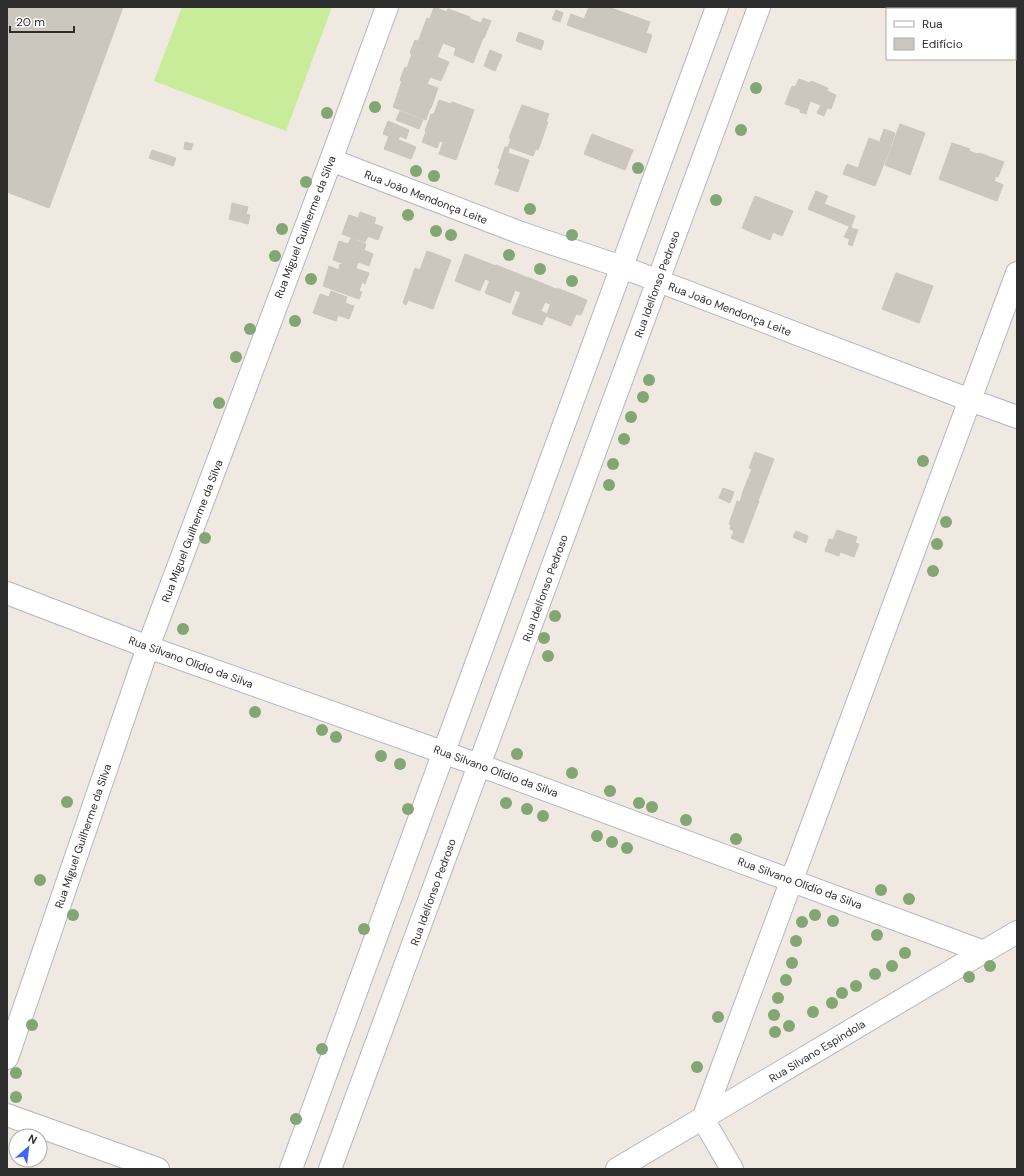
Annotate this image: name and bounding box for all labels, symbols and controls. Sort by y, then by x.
scale bar [10,8,74,34]
legend [886,8,1016,60]
text: 20 m [16,14,45,30]
text: Rua [922,16,943,32]
text: Edifício [922,36,963,52]
street label: Rua Miguel Guilherme da Silva [271,154,339,300]
street label: Rua João Mendonça Leite [362,167,490,227]
street label: Rua Idelfonso Pedroso [631,229,683,339]
street label: Rua João Mendonça Leite [666,279,794,339]
street label: Rua Miguel Guilherme da Silva [158,458,226,604]
street label: Rua Idelfonso Pedroso [519,533,571,643]
street label: Rua Silvano Olídio da Silva [127,633,255,691]
street label: Rua Silvano Olídio da Silva [432,742,560,800]
street label: Rua Miguel Guilherme da Silva [52,762,114,910]
street label: Rua Idelfonso Pedroso [407,837,459,947]
street label: Rua Silvano Olídio da Silva [736,854,864,912]
street label: Rua Silvano Espindola [766,1017,868,1085]
north arrow [8,1128,48,1168]
text: N [26,1131,40,1147]

